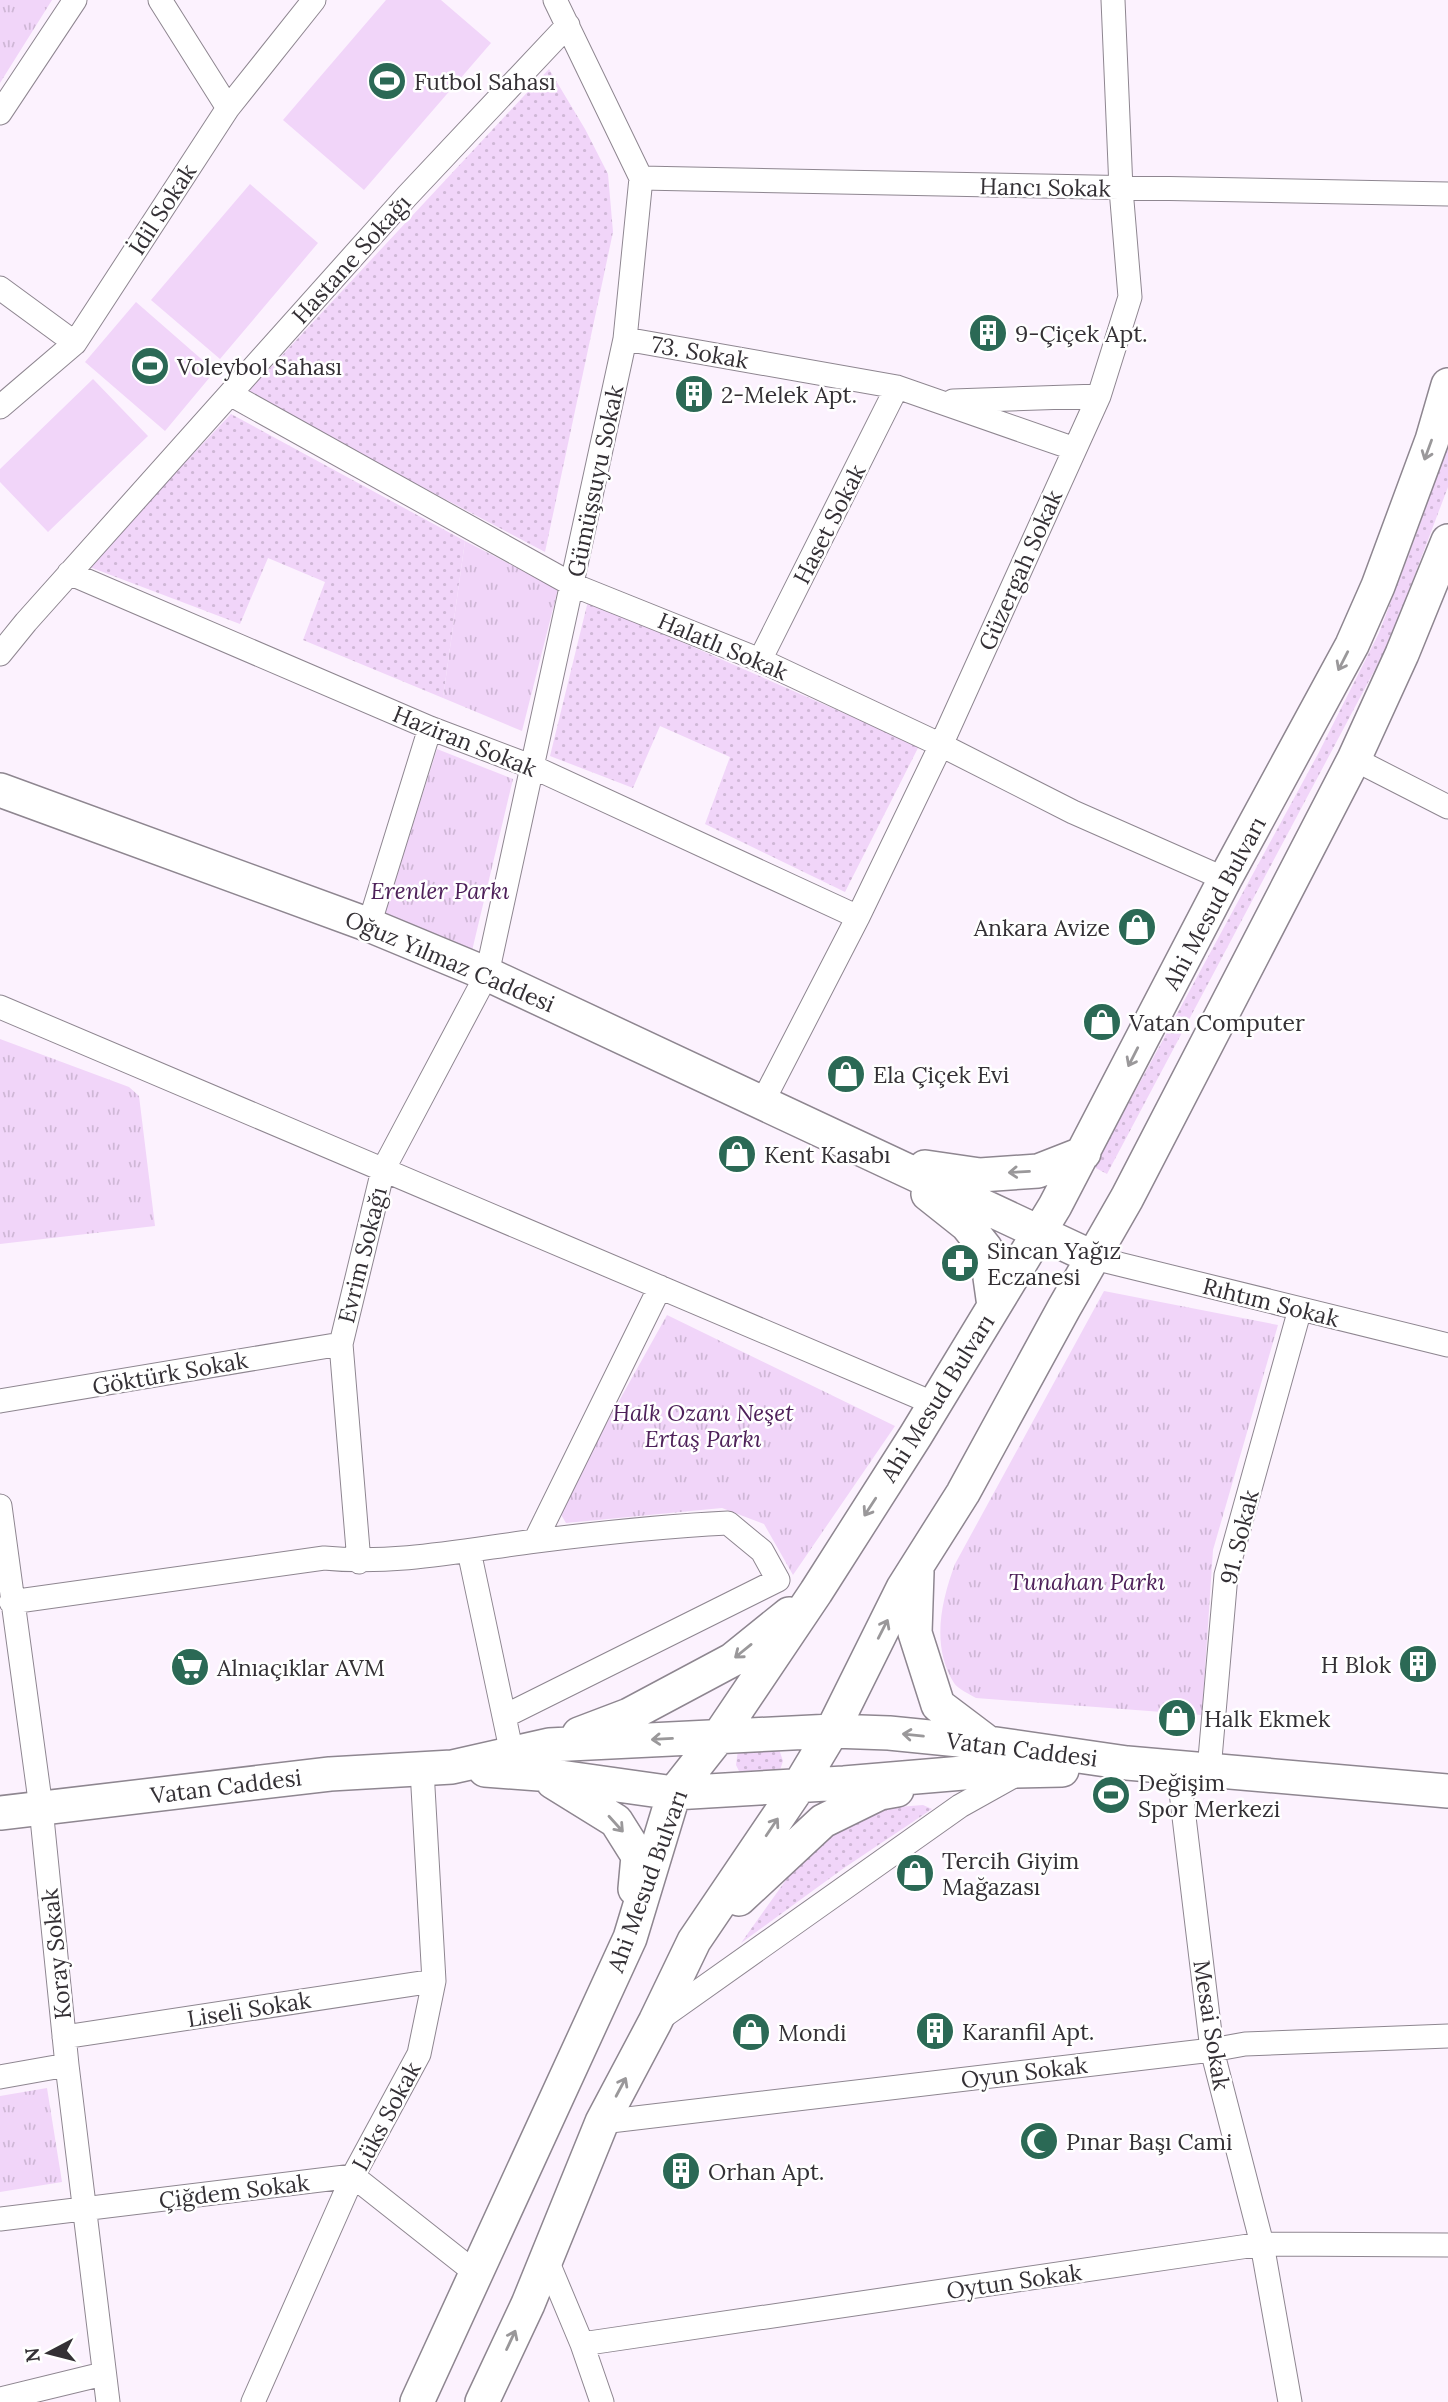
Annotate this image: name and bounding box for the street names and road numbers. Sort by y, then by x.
street label: İdil Sokak [122,157,203,260]
street label: Hancı Sokak [979,171,1112,203]
street label: Hastane Sokağı [285,188,417,330]
street label: 73. Sokak [649,329,752,375]
street label: Gümüşsuyu Sokak [561,382,630,580]
street label: Haset Sokak [786,459,872,589]
street label: Güzergah Sokak [972,485,1069,655]
street label: Halatlı Sokak [654,606,793,687]
street label: Haziran Sokak [389,699,542,783]
street label: Ahi Mesud Bulvarı [1156,811,1272,995]
street label: Oğuz Yılmaz Caddesi [341,904,559,1018]
street label: Evrim Sokağı [331,1184,393,1326]
street label: Rıhtım Sokak [1200,1271,1343,1333]
street label: Ahi Mesud Bulvarı [873,1309,1000,1488]
street label: Göktürk Sokak [90,1345,251,1401]
street label: 91. Sokak [1213,1486,1265,1587]
street label: Vatan Caddesi [944,1725,1099,1773]
street label: Vatan Caddesi [148,1762,303,1810]
street label: Ahi Mesud Bulvarı [600,1786,693,1977]
street label: Koray Sokak [35,1886,77,2021]
street label: Mesai Sokak [1187,1958,1237,2093]
street label: Liseli Sokak [185,1985,313,2033]
street label: Oyun Sokak [959,2050,1090,2094]
street label: Lüks Sokak [345,2056,427,2175]
street label: Çiğdem Sokak [157,2167,311,2215]
street label: Oytun Sokak [945,2257,1084,2305]

